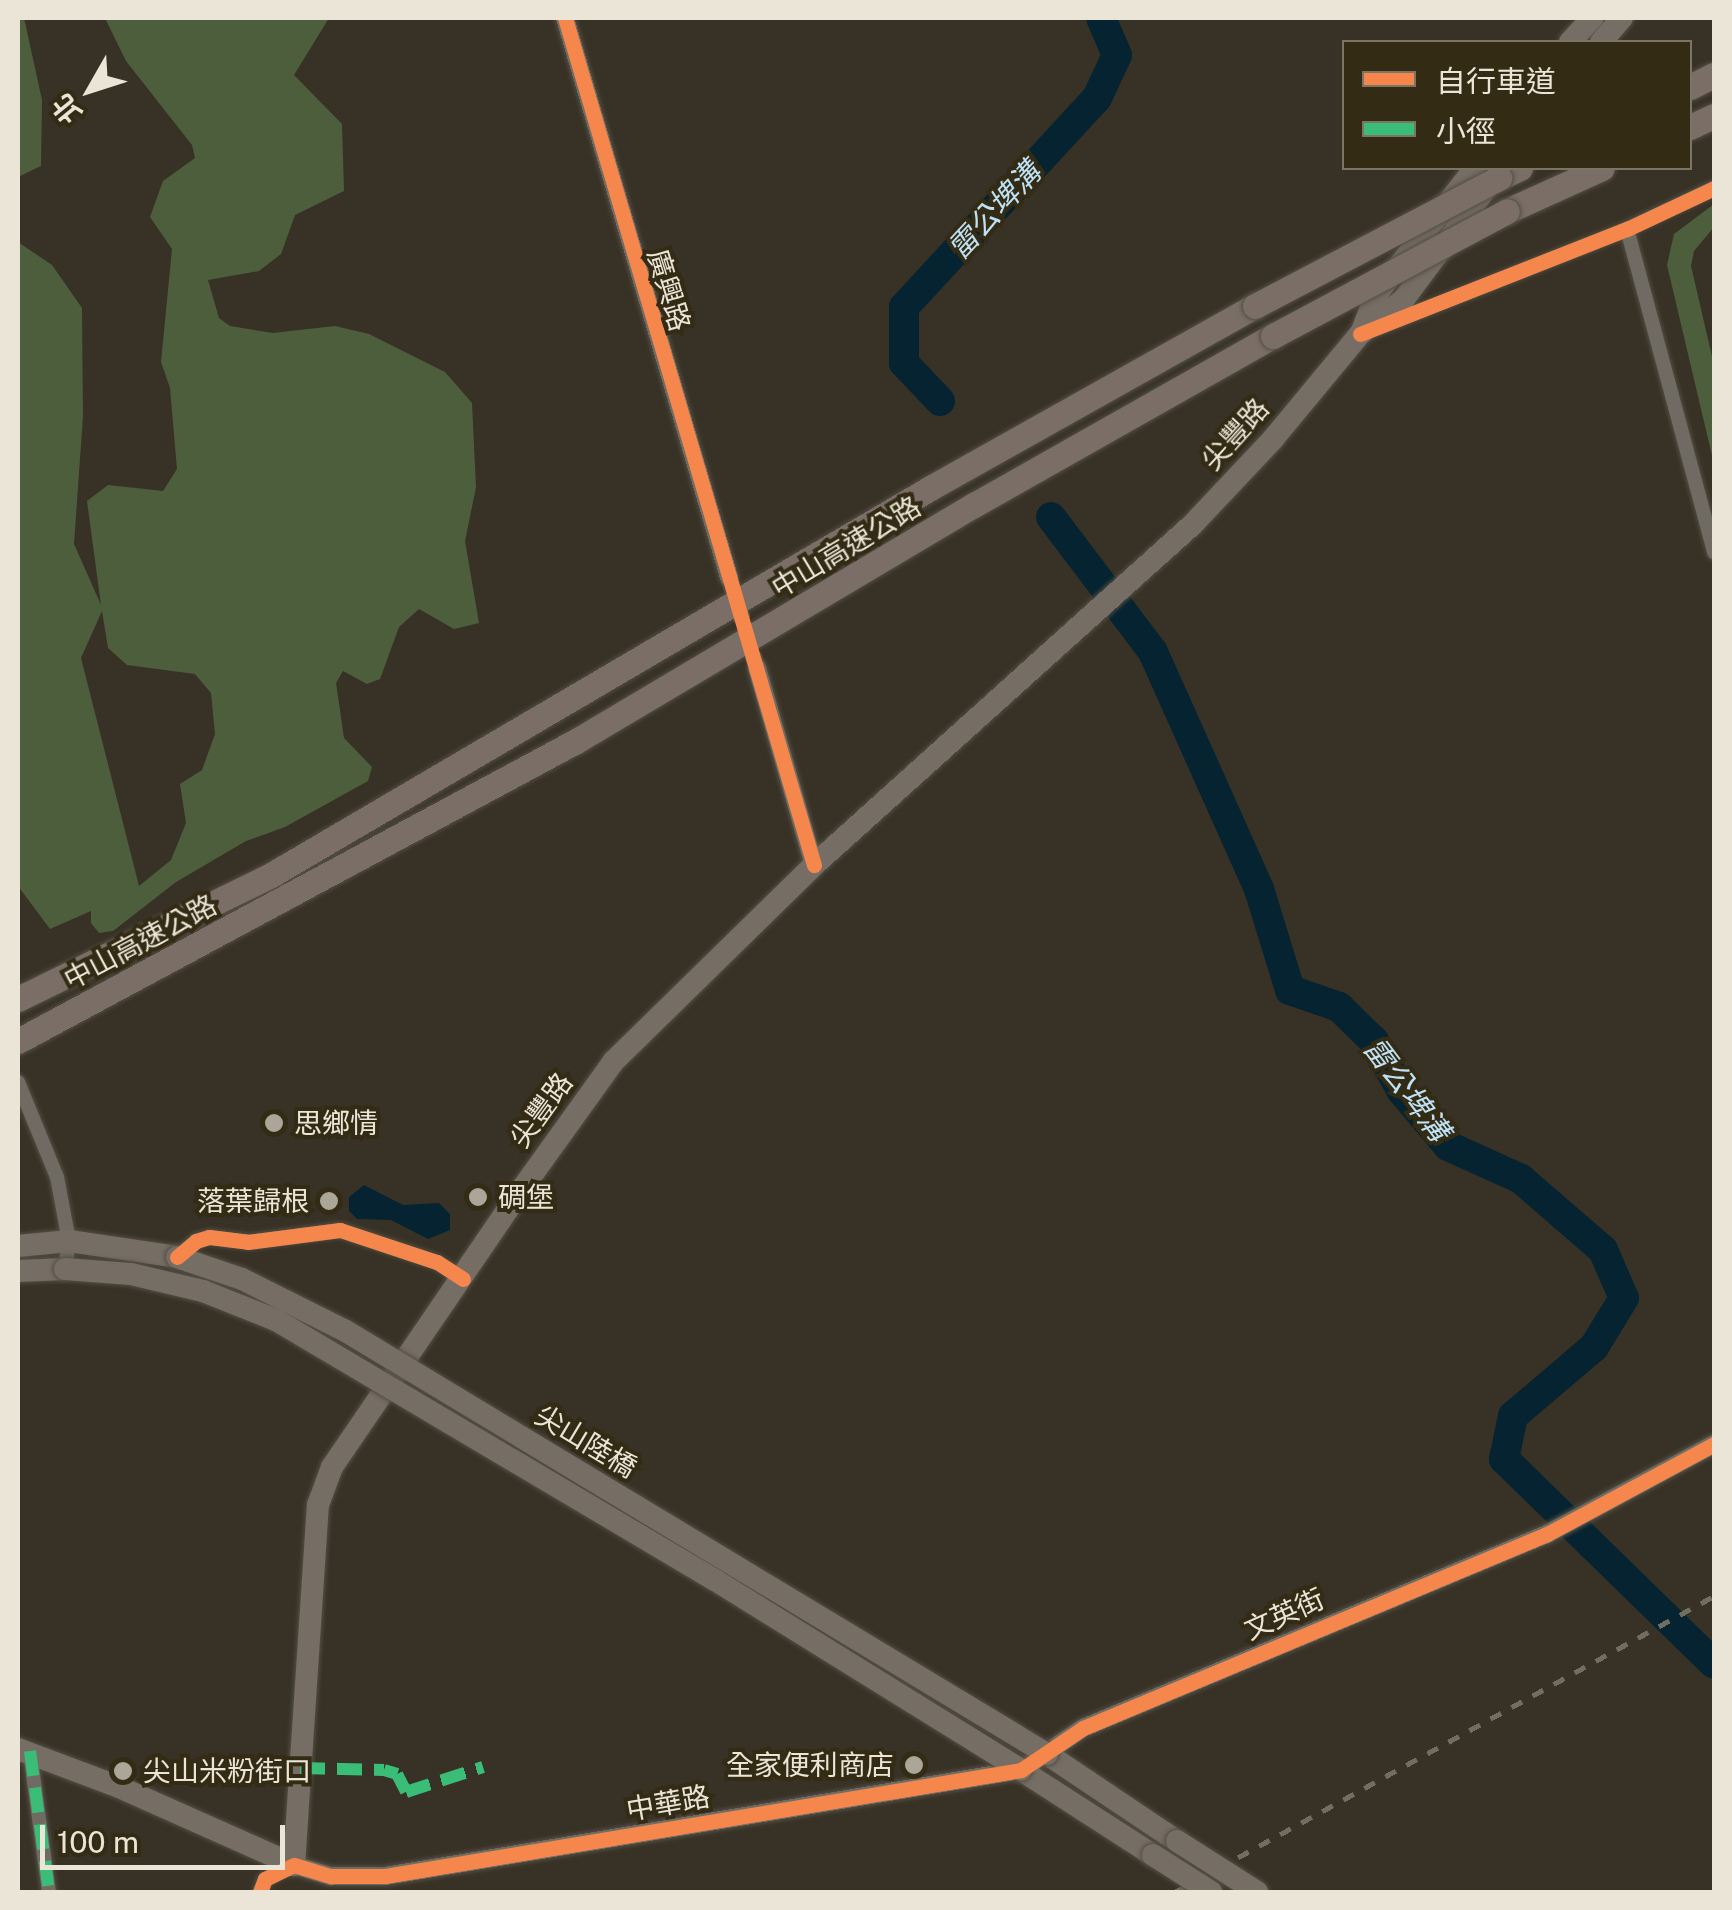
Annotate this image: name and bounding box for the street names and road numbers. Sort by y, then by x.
street label: 廣興路 [641,245,697,335]
street label: 尖豐路 [1194,392,1276,476]
street label: 中山高速公路 [765,489,927,605]
street label: 中山高速公路 [58,888,222,996]
street label: 尖豐路 [503,1066,579,1154]
street label: 尖山陸橋 [529,1398,643,1484]
street label: 文英街 [1239,1582,1329,1646]
street label: 中華路 [624,1779,712,1827]

